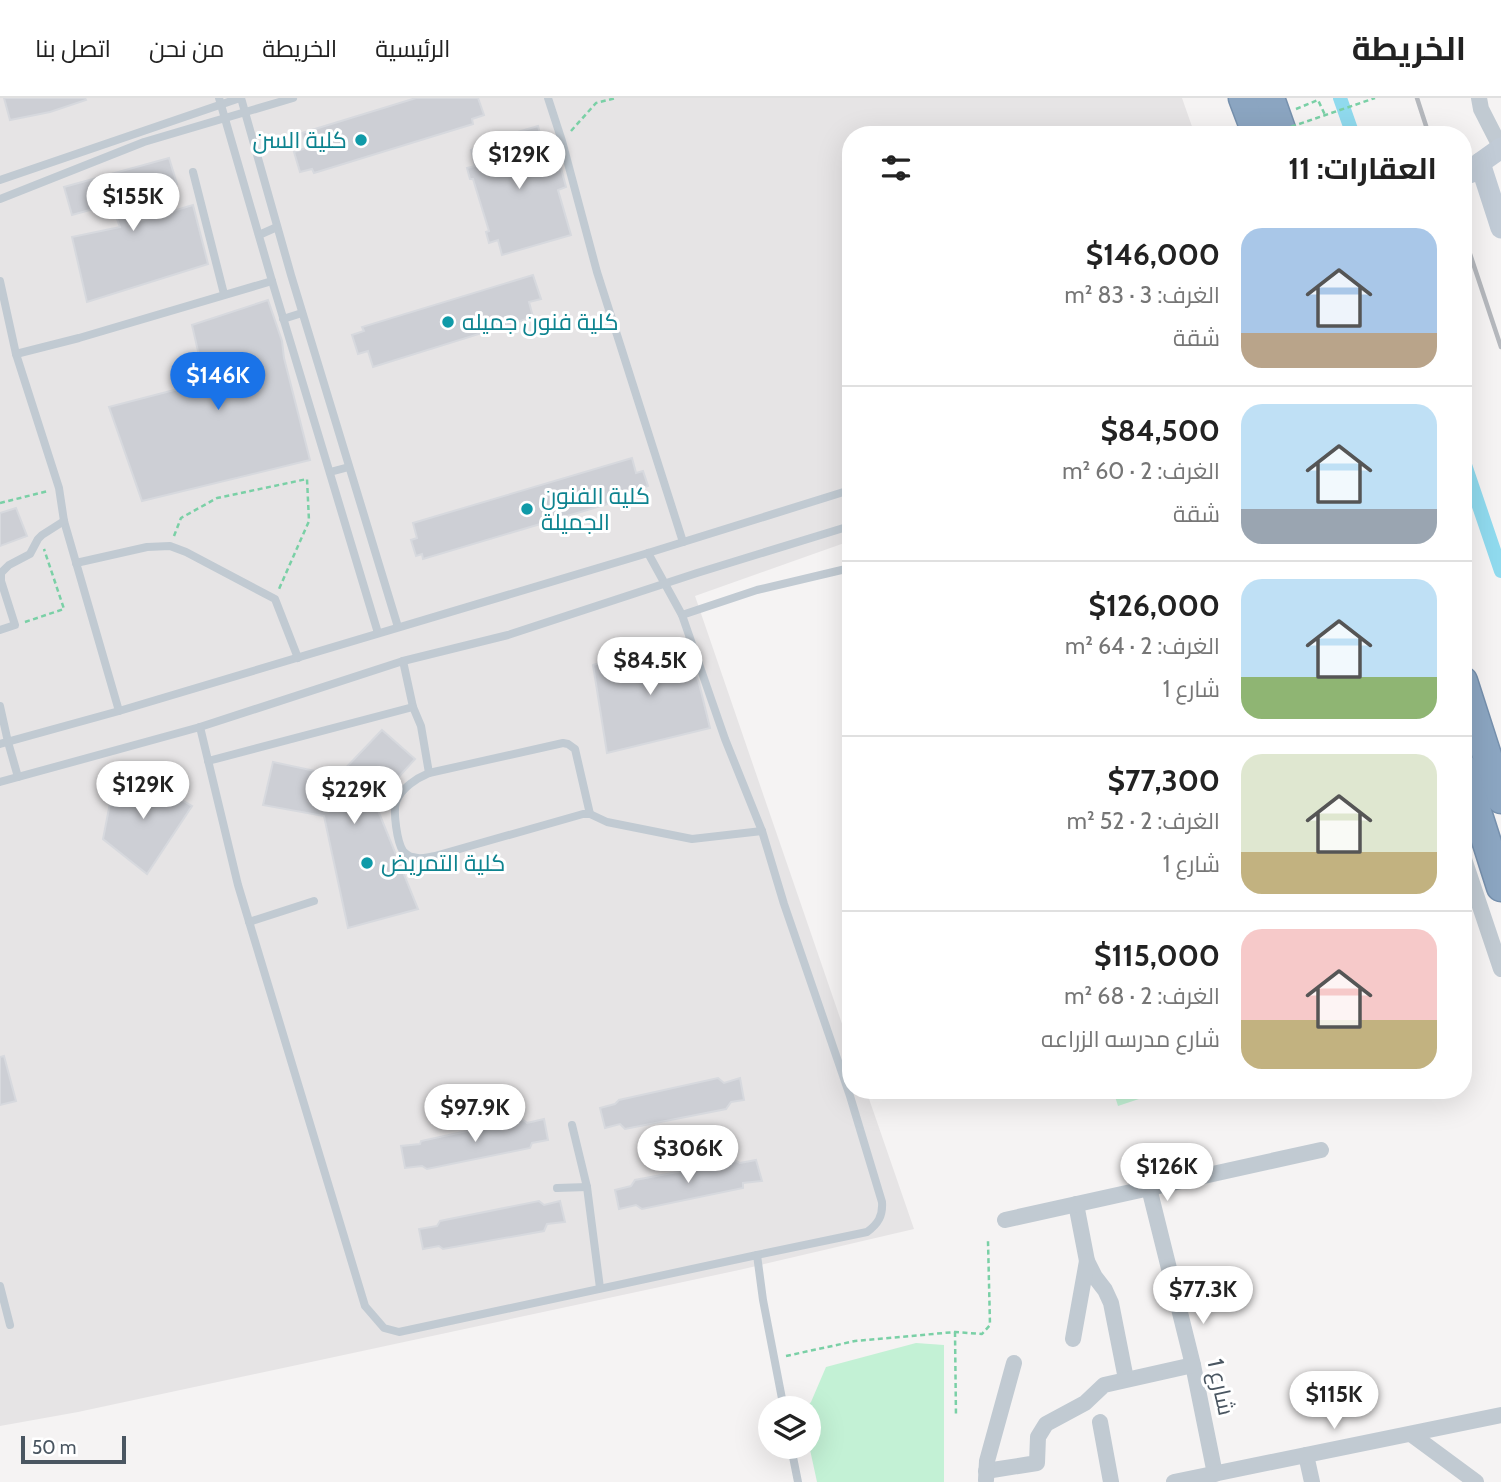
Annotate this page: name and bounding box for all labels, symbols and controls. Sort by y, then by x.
text: الخريطة [1352,28,1466,68]
text: اتصل بنا [35,34,111,63]
text: من نحن [149,34,224,63]
text: الخريطة [262,34,337,63]
text: الرئيسية [375,34,451,63]
place label: كلية السن [252,126,347,154]
marker: كلية السن [353,132,369,148]
pin: $129K [470,132,568,191]
text: $129K [488,140,550,168]
icon: filters [877,149,915,187]
text: العقارات: 11 [1288,150,1437,187]
pin: $155K [84,174,182,233]
text: $155K [103,182,163,210]
text: $146,000 [1086,236,1220,273]
icon: home [1297,256,1381,340]
text: الغرف: 3 · 83 m² [1065,281,1220,309]
place label: كلية فنون جميله [462,308,619,336]
marker: كلية فنون جميله [440,314,456,330]
text: شقة [1173,324,1220,352]
pin: $146K [169,352,267,412]
text: $146K [186,361,250,389]
text: $84,500 [1100,412,1220,449]
icon: home [1297,432,1381,516]
text: الغرف: 2 · 60 m² [1062,457,1220,485]
place label: كلية الفنون الجميلة [541,482,650,536]
text: شقة [1173,500,1220,528]
marker: كلية الفنون الجميلة [519,501,535,517]
text: $126,000 [1089,587,1220,624]
icon: home [1297,607,1381,691]
text: الغرف: 2 · 64 m² [1065,632,1220,660]
pin: $84.5K [593,638,707,697]
text: $84.5K [613,646,687,674]
text: شارع 1 [1163,675,1220,703]
pin: $129K [94,762,192,821]
text: $77,300 [1108,762,1220,799]
pin: $229K [305,766,403,826]
text: $129K [112,770,174,798]
text: $229K [321,775,387,803]
icon: home [1297,782,1381,866]
text: الغرف: 2 · 52 m² [1067,807,1220,835]
place label: كلية التمريض [381,849,506,877]
text: شارع 1 [1163,850,1220,878]
marker: كلية التمريض [359,855,375,871]
text: $115,000 [1094,937,1220,974]
icon: home [1297,957,1381,1041]
text: الغرف: 2 · 68 m² [1064,982,1220,1010]
text: شارع مدرسه الزراعه [1041,1025,1220,1053]
pin: $97.9K [418,1084,532,1144]
text: $97.9K [440,1093,510,1121]
pin: $306K [639,1126,737,1185]
text: $306K [653,1134,723,1162]
pin: $126K [1118,1144,1216,1203]
text: $126K [1136,1152,1198,1180]
pin: $77.3K [1146,1266,1260,1326]
text: $77.3K [1169,1275,1237,1303]
street label: شارع 1 [1199,1356,1241,1418]
pin: $115K [1285,1372,1383,1431]
text: $115K [1305,1380,1363,1408]
map controls [758,1396,821,1459]
button: layers [758,1396,821,1459]
scale bar [21,1433,126,1465]
text: 50 m [32,1436,76,1459]

